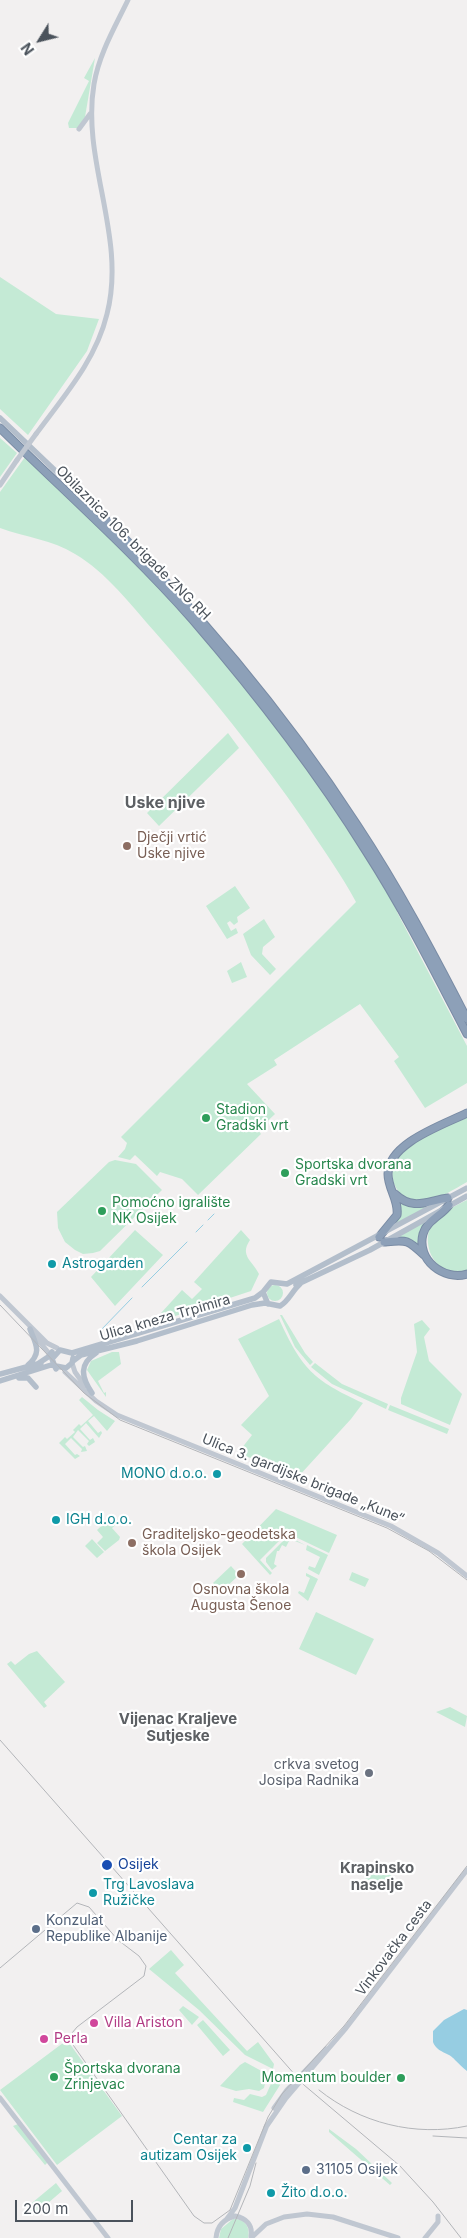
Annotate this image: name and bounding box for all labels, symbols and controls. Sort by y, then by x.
north arrow [15,15,65,65]
text: N [17,40,37,58]
street label: Obilaznica 106. brigade ZNG RH [52,462,214,624]
district label: Uske njive [125,793,205,813]
place label: Dječji vrtić Uske njive [137,830,207,862]
marker: Dječji vrtić Uske njive [121,840,133,852]
place label: Stadion Gradski vrt [216,1102,288,1134]
marker: Stadion Gradski vrt [200,1112,212,1124]
place label: Sportska dvorana Gradski vrt [295,1157,412,1190]
marker: Sportska dvorana Gradski vrt [279,1167,291,1179]
place label: Pomoćno igralište NK Osijek [112,1195,230,1228]
marker: Pomoćno igralište NK Osijek [96,1205,108,1217]
place label: Astrogarden [62,1256,144,1272]
marker: Astrogarden [46,1258,58,1270]
street label: Ulica kneza Trpimira [98,1291,232,1345]
street label: Ulica 3. gardijske brigade „Kune“ [199,1431,407,1527]
place label: MONO d.o.o. [121,1466,207,1482]
marker: MONO d.o.o. [211,1468,223,1480]
place label: IGH d.o.o. [66,1512,132,1528]
marker: IGH d.o.o. [50,1514,62,1526]
place label: Graditeljsko-geodetska škola Osijek [142,1527,296,1560]
marker: Graditeljsko-geodetska škola Osijek [126,1537,138,1549]
marker: Osnovna škola Augusta Šenoe [235,1568,247,1580]
place label: Osnovna škola Augusta Šenoe [191,1582,291,1614]
district label: Vijenac Kraljeve Sutjeske [119,1710,237,1745]
place label: crkva svetog Josipa Radnika [259,1757,359,1790]
marker: crkva svetog Josipa Radnika [363,1767,375,1779]
place label: Osijek [118,1857,159,1873]
marker: Osijek [100,1858,114,1872]
district label: Krapinsko naselje [340,1859,414,1894]
place label: Trg Lavoslava Ružičke [103,1877,194,1910]
marker: Trg Lavoslava Ružičke [87,1887,99,1899]
street label: Vinkovačka cesta [352,1897,436,1999]
place label: Konzulat Republike Albanije [46,1913,167,1945]
marker: Konzulat Republike Albanije [30,1923,42,1935]
place label: Villa Ariston [104,2015,183,2031]
marker: Villa Ariston [88,2017,100,2029]
place label: Perla [54,2031,88,2047]
marker: Perla [38,2033,50,2045]
place label: Športska dvorana Zrinjevac [64,2061,181,2094]
place label: Momentum boulder [262,2070,391,2086]
marker: Športska dvorana Zrinjevac [48,2071,60,2083]
marker: Momentum boulder [395,2072,407,2084]
place label: Centar za autizam Osijek [140,2132,237,2164]
marker: Centar za autizam Osijek [241,2142,253,2154]
place label: 31105 Osijek [316,2162,398,2178]
marker: 31105 Osijek [300,2164,312,2176]
place label: Žito d.o.o. [281,2185,347,2201]
marker: Žito d.o.o. [265,2187,277,2199]
scale bar [18,2190,135,2222]
text: 200 m [23,2199,68,2218]

